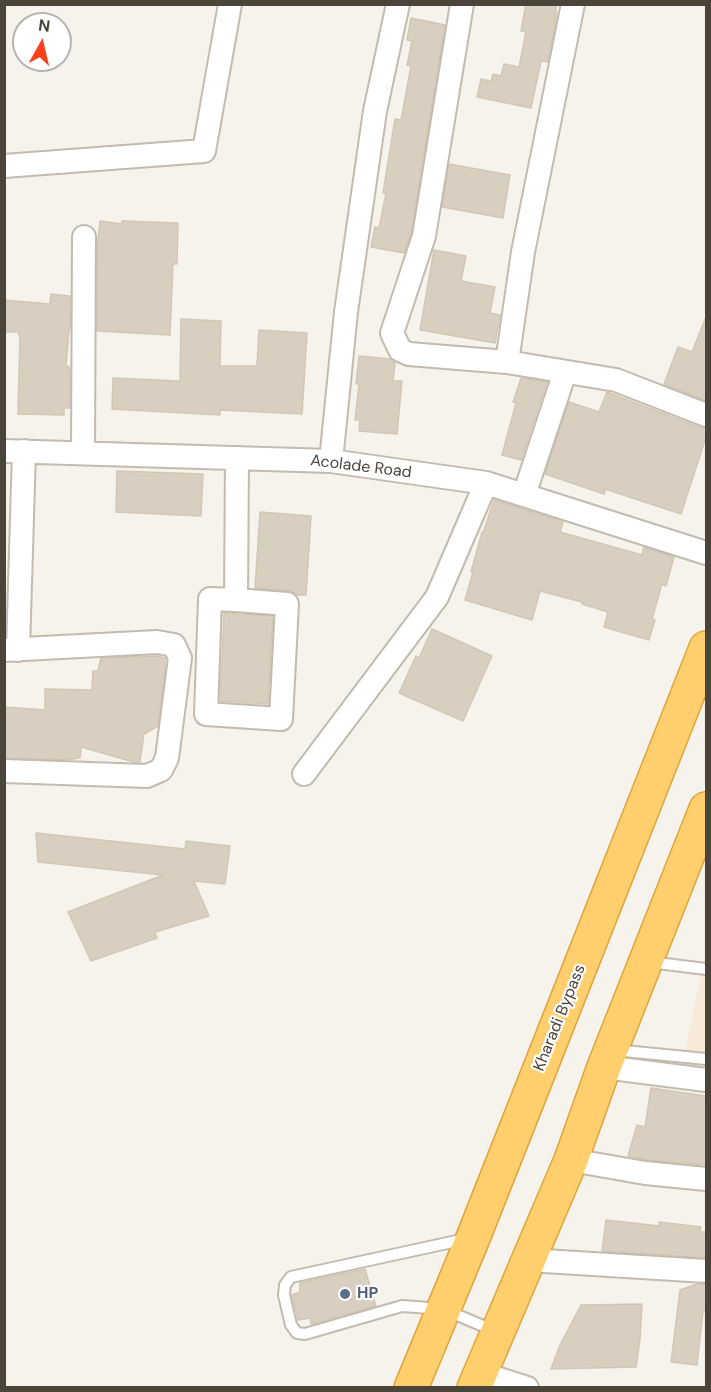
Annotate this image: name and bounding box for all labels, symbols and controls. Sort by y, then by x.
north arrow [12,12,72,72]
text: N [37,14,52,37]
street label: Acolade Road [309,451,413,483]
street label: Kharadi Bypass [530,962,590,1074]
place label: HP [357,1284,378,1304]
marker: HP [338,1287,352,1301]

